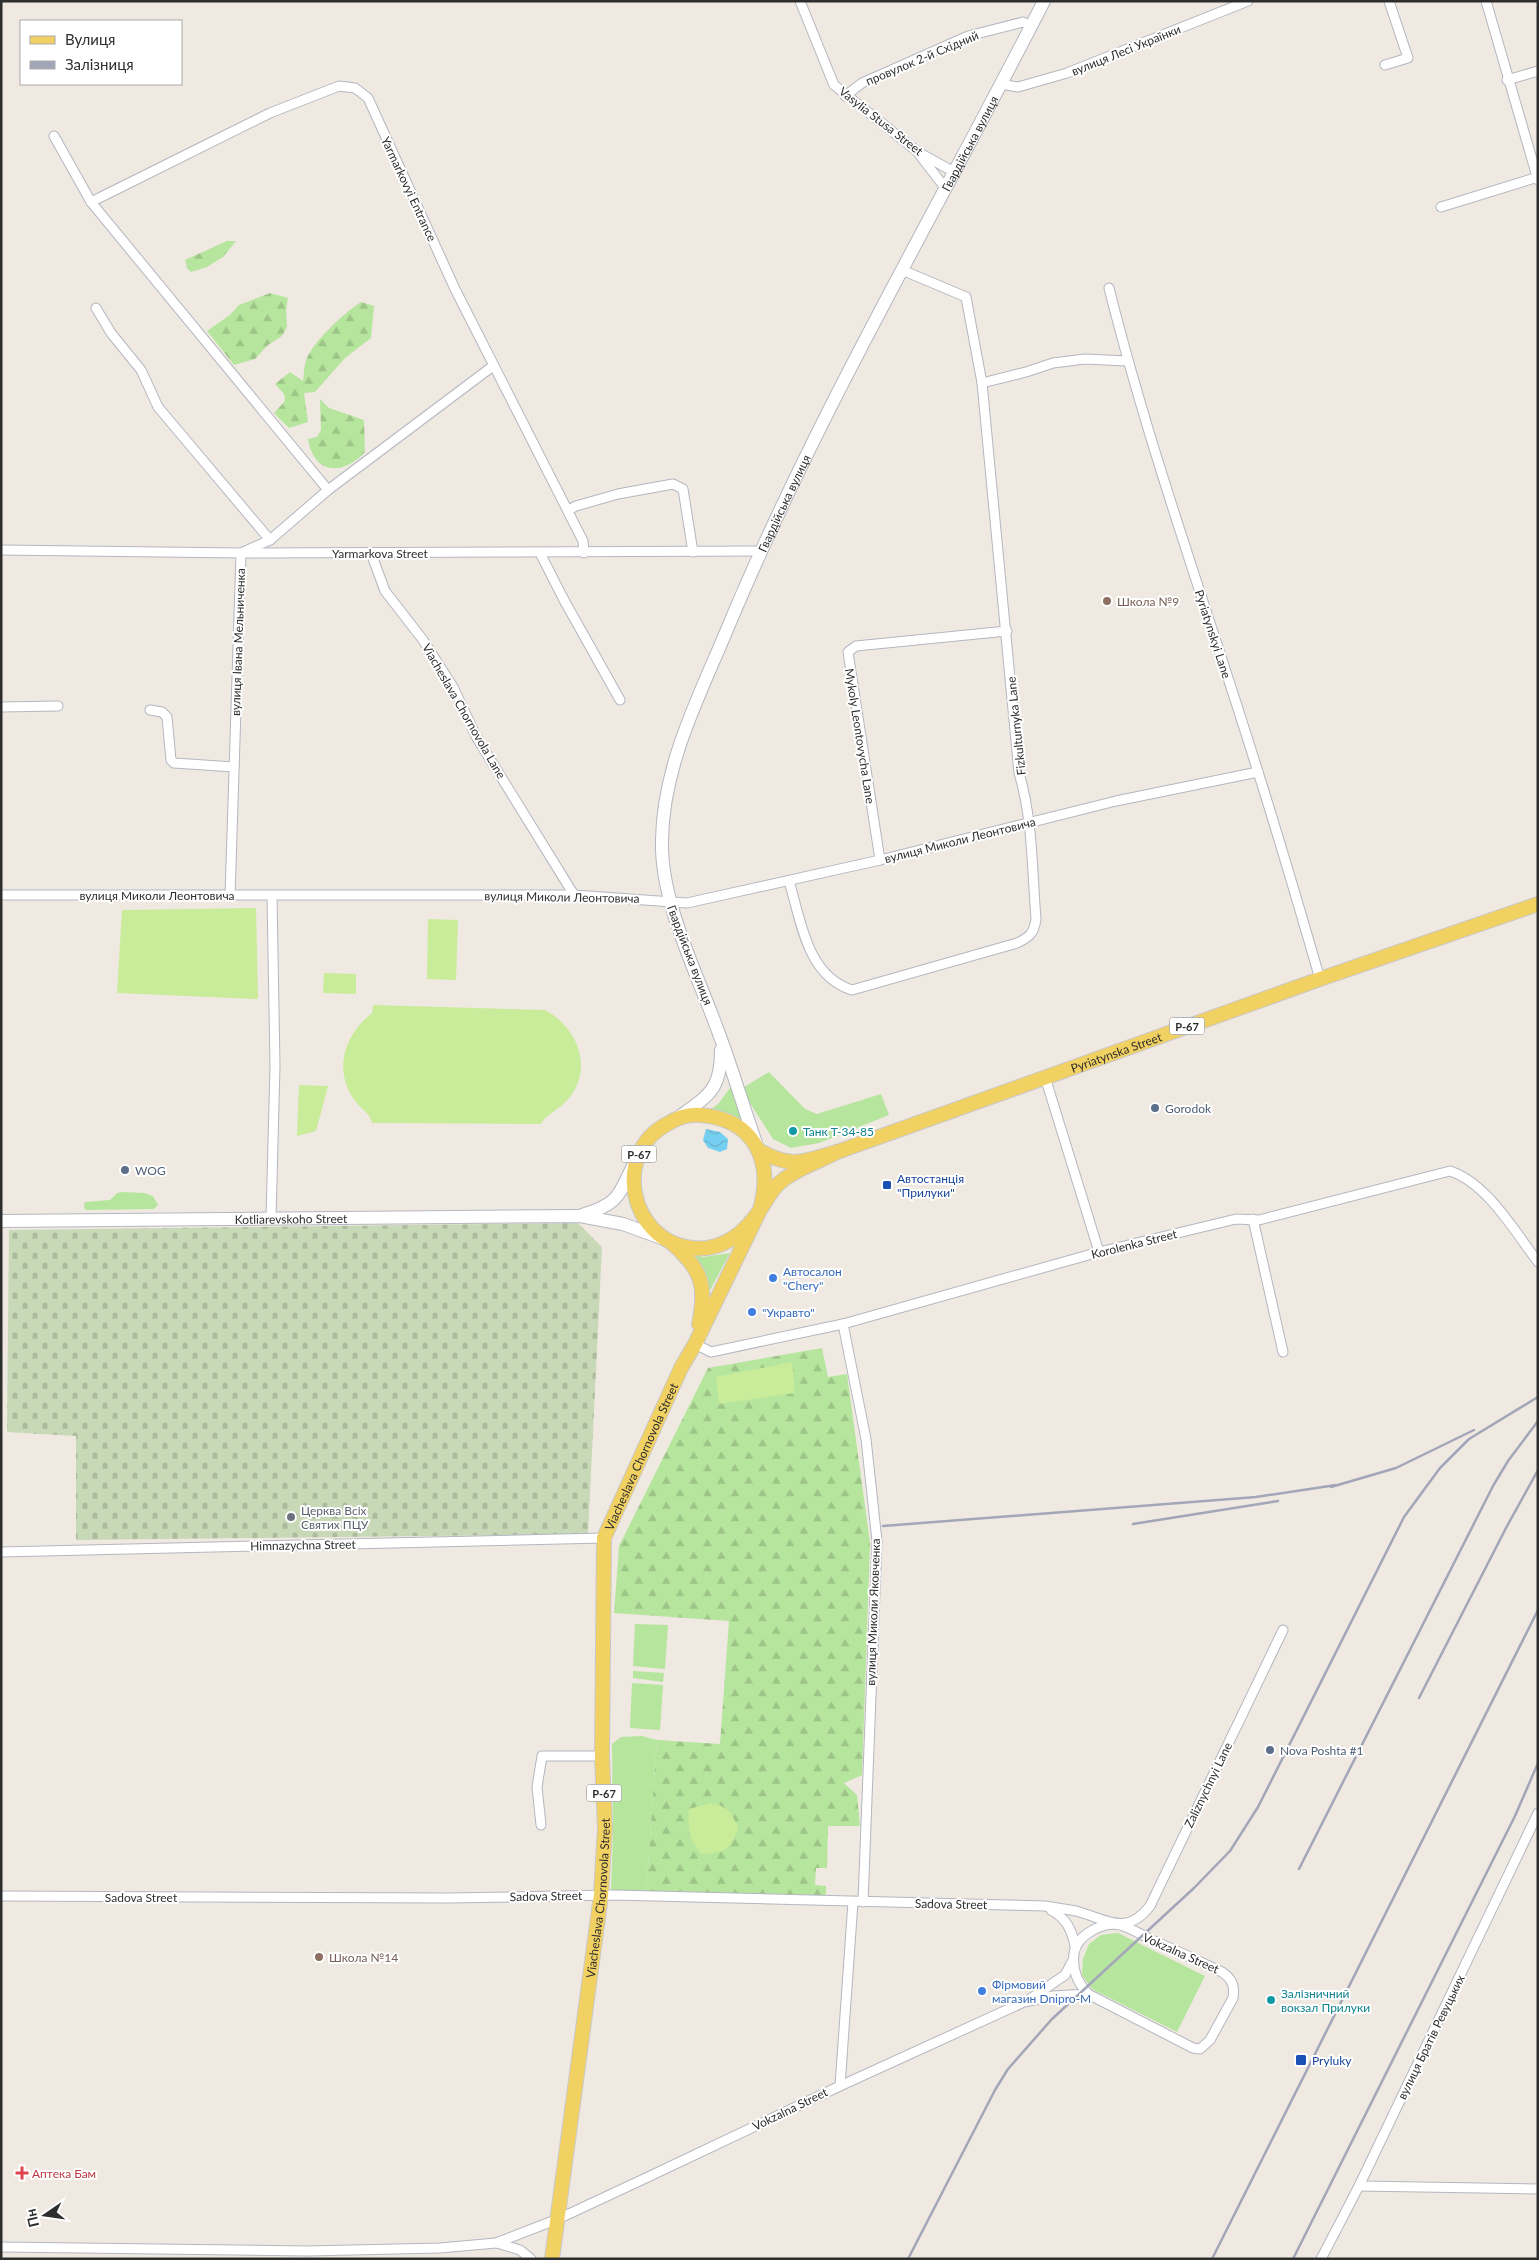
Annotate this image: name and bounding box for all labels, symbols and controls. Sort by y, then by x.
legend [20,20,182,85]
street label: вулиця Лесі Українки [1069,21,1183,79]
street label: провулок 2-й Східний [863,27,981,89]
text: Вулиця [65,30,115,48]
text: Залізниця [65,55,134,73]
street label: Vasylia Stusa Street [836,84,926,159]
street label: Гвардійська вулиця [938,93,1001,194]
street label: Yarmarkovyi Entrance [378,134,440,244]
street label: Гвардійська вулиця [754,452,813,554]
street label: Yarmarkova Street [332,546,429,561]
street label: вулиця Івана Мельниченка [228,568,248,716]
street label: Pyriatynskyi Lane [1192,588,1234,680]
place label: Школа №9 [1117,594,1179,609]
marker: Школа №9 [1101,595,1113,607]
street label: Viacheslava Chornovola Lane [419,641,509,781]
street label: Mykoly Leontovycha Lane [842,667,878,805]
street label: Fizkulturnyka Lane [1003,676,1029,776]
street label: вулиця Миколи Леонтовича [883,814,1037,866]
street label: вулиця Миколи Леонтовича [79,888,235,903]
street label: вулиця Миколи Леонтовича [484,888,640,906]
street label: Гвардійська вулиця [664,903,716,1007]
road number: Р-67 [1170,1018,1204,1034]
street label: Pyriatynska Street [1068,1029,1164,1075]
place label: Gorodok [1165,1101,1212,1116]
marker: Gorodok [1149,1102,1161,1114]
place label: Танк Т-34-85 [803,1124,874,1139]
marker: Танк Т-34-85 [787,1125,799,1137]
road number: Р-67 [622,1146,656,1162]
place label: WOG [135,1163,166,1178]
marker: WOG [119,1164,131,1176]
place label: Автостанція "Прилуки" [897,1171,964,1200]
marker: Автостанція "Прилуки" [881,1179,893,1191]
street label: Kotliarevskoho Street [235,1211,348,1226]
street label: Korolenka Street [1090,1226,1179,1262]
place label: Автосалон "Chery" [783,1264,842,1293]
marker: Автосалон "Chery" [767,1272,779,1284]
place label: "Укравто" [762,1305,815,1320]
marker: "Укравто" [746,1306,758,1318]
street label: Viacheslava Chornovola Street [601,1380,681,1533]
place label: Церква Всіх Святих ПЦУ [301,1503,369,1532]
marker: Церква Всіх Святих ПЦУ [285,1511,297,1523]
street label: Himnazychna Street [250,1537,357,1553]
street label: вулиця Миколи Яковченка [863,1538,883,1686]
street label: Zaliznychnyi Lane [1181,1740,1235,1830]
place label: Nova Poshta #1 [1280,1743,1364,1758]
marker: Nova Poshta #1 [1264,1744,1276,1756]
road number: Р-67 [586,1785,622,1802]
street label: Viacheslava Chornovola Street [582,1817,613,1979]
street label: Sadova Street [510,1888,583,1904]
street label: Sadova Street [105,1890,178,1905]
street label: Sadova Street [915,1896,988,1912]
street label: Vokzalna Street [1141,1930,1222,1977]
place label: Школа №14 [329,1950,398,1965]
marker: Школа №14 [313,1951,325,1963]
street label: вулиця Братів Ревуцьких [1394,1972,1468,2102]
place label: Фірмовий магазин Dnipro-M [992,1977,1091,2006]
marker: Фірмовий магазин Dnipro-M [976,1985,988,1997]
place label: Залізничний вокзал Прилуки [1281,1986,1370,2015]
marker: Залізничний вокзал Прилуки [1265,1994,1277,2006]
marker: Pryluky [1294,2053,1308,2067]
place label: Pryluky [1312,2053,1352,2068]
street label: Vokzalna Street [750,2084,831,2134]
place label: Аптека Бам [32,2166,96,2181]
marker: Аптека Бам [16,2167,28,2179]
north arrow [20,2190,70,2240]
text: Пн [21,2207,42,2229]

